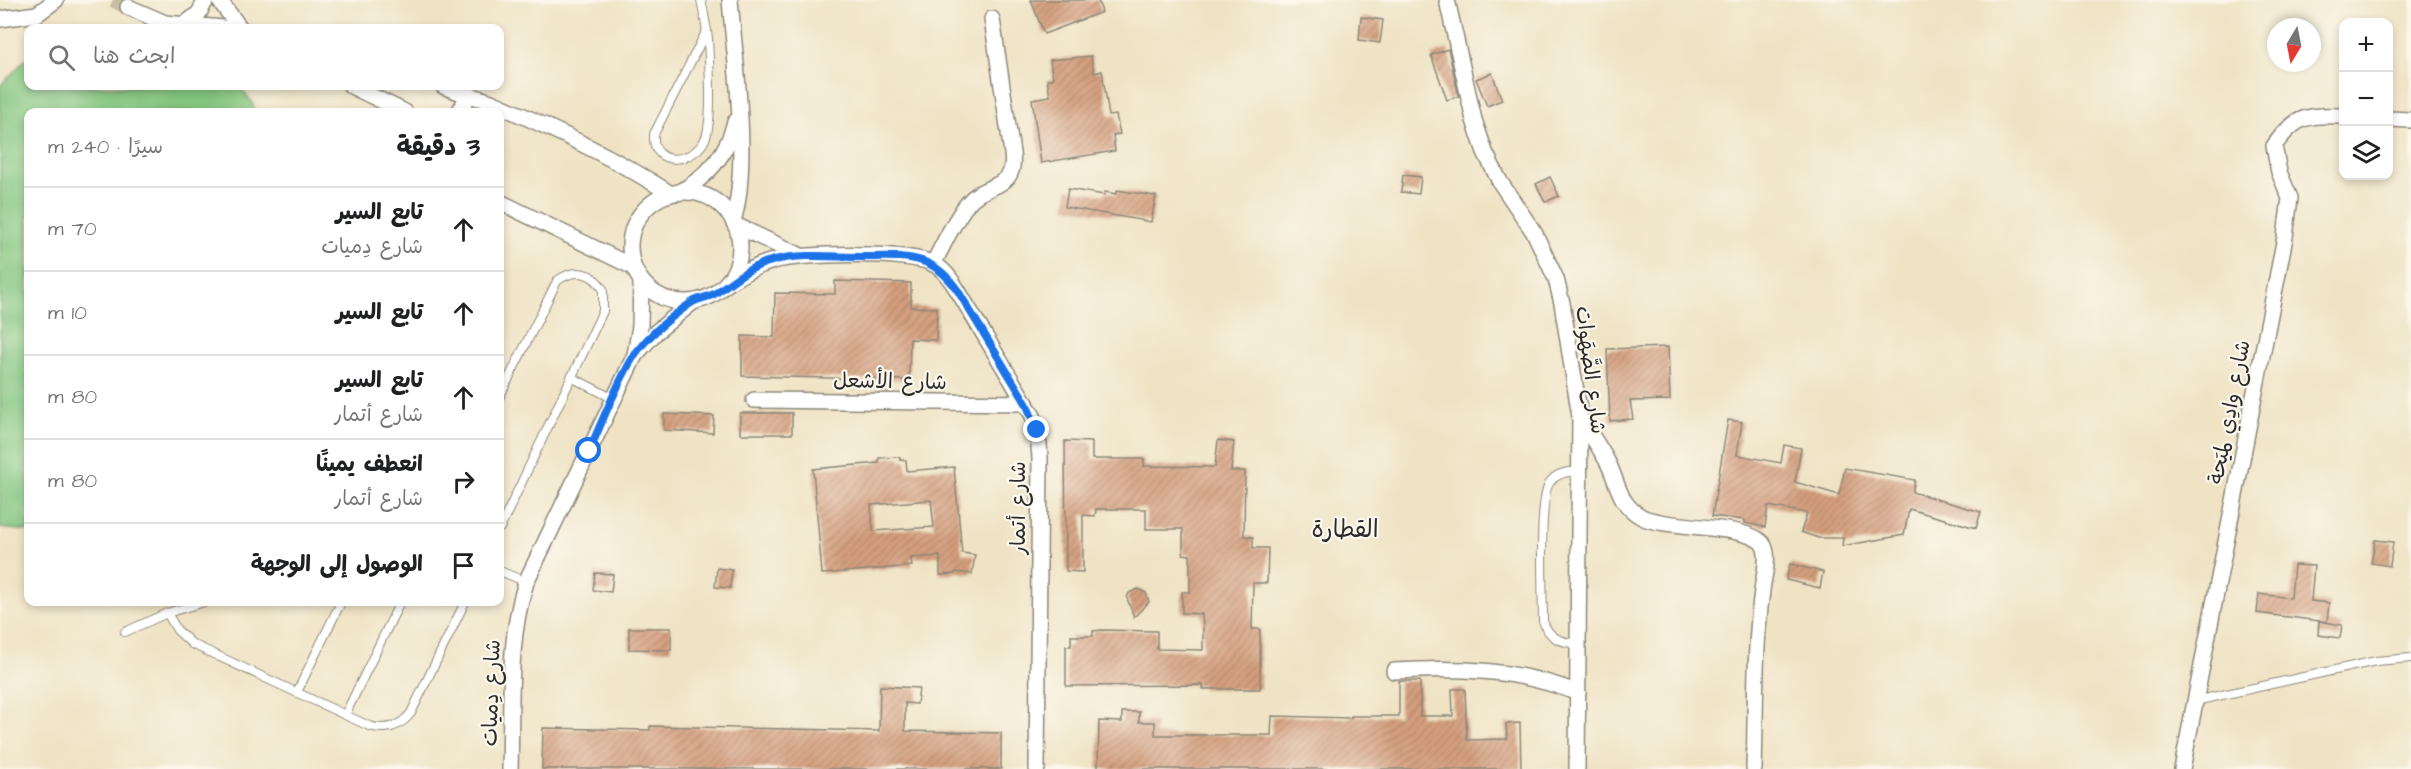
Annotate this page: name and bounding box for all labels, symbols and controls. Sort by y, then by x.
north arrow [2267,18,2321,72]
map controls [2339,18,2393,180]
button: + [2339,18,2393,72]
search box [24,24,504,90]
icon: search [45,41,78,74]
text: ابحث هنا [93,41,175,72]
button: − [2339,72,2393,126]
button: layers [2339,126,2393,180]
text: 3 دقيقة [396,129,480,165]
text: سيرًا · 240 m [48,133,163,161]
text: تابع السير [336,197,423,228]
icon: ahead [447,213,480,246]
text: 70 m [48,215,97,243]
text: شارع دِميات [321,233,423,261]
text: تابع السير [336,297,423,328]
icon: ahead [447,297,480,330]
text: 10 m [48,299,87,327]
street label: شارع الصَّهَوات [1568,305,1613,436]
street label: شارع وادِي لميَحة [2201,338,2258,487]
text: تابع السير [336,365,423,396]
street label: شارع الأشعل [833,366,947,397]
icon: ahead [447,381,480,414]
text: 80 m [48,383,97,411]
text: شارع أتمار [334,401,423,429]
route end [1023,416,1049,442]
route start [575,437,601,463]
text: انعطف يمينًا [316,449,423,480]
street label: شارع أتمار [1004,461,1033,556]
icon: right [447,465,480,498]
text: 80 m [48,467,97,495]
text: شارع أتمار [334,485,423,513]
district label: القطارة [1311,513,1379,547]
text: الوصول إلى الوجهة [251,549,423,580]
icon: arrive [447,549,480,582]
street label: شارع دِميات [475,639,508,747]

